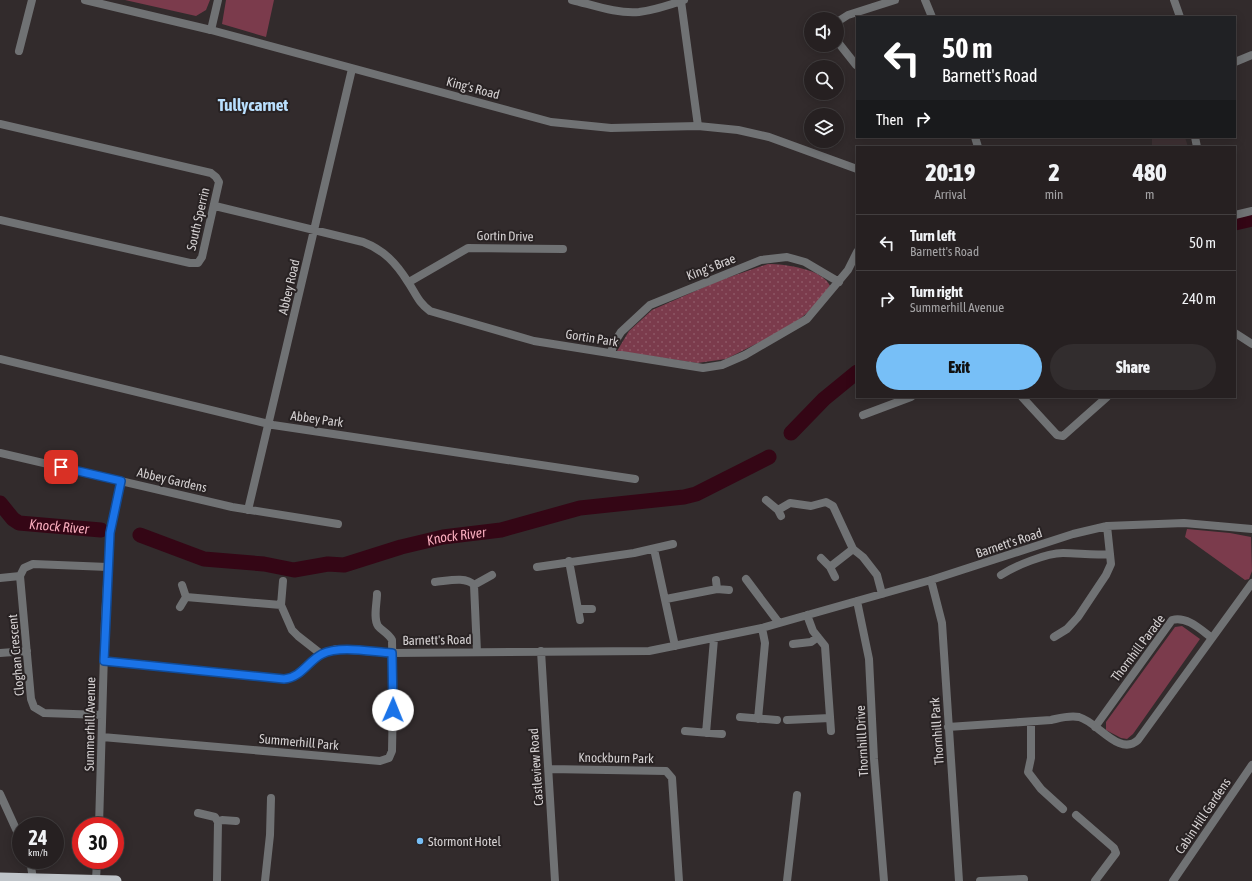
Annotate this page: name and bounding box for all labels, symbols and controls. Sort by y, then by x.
map controls [804,12,844,148]
button: sound [804,12,844,52]
icon: left [876,32,928,84]
text: 50 m [942,32,992,64]
button: search [804,60,844,100]
text: Barnett's Road [942,65,1038,86]
street label: King's Road [445,74,501,102]
district label: Tullycarnet [218,95,288,115]
button: layers [804,108,844,148]
icon: right [912,108,934,130]
text: Then [876,111,904,128]
text: 20:19 [925,159,975,186]
text: 2 [1048,159,1060,186]
text: 480 [1133,159,1167,186]
street label: South Sperrin [183,186,213,252]
text: Arrival [934,187,966,202]
text: min [1045,187,1063,202]
text: m [1145,187,1154,202]
text: Turn left [910,227,956,244]
street label: Gortin Drive [476,228,534,244]
icon: left [876,232,898,254]
text: 50 m [1189,234,1216,251]
text: Barnett's Road [910,244,979,259]
street label: King's Brae [684,251,738,283]
street label: Abbey Road [275,258,303,316]
text: Turn right [910,283,963,300]
icon: right [876,288,898,310]
text: 240 m [1182,290,1216,307]
text: Summerhill Avenue [910,300,1004,315]
street label: Gortin Park [565,326,620,350]
button: Exit [876,344,1042,390]
button: Share [1050,344,1216,390]
street label: Abbey Park [290,408,345,430]
pin [44,450,78,484]
icon: arrive [50,456,72,478]
street label: Abbey Gardens [136,465,209,495]
water label: Knock River [28,516,90,537]
water label: Knock River [425,524,488,549]
street label: Barnett's Road [974,525,1044,561]
street label: Thornhill Parade [1108,612,1168,684]
street label: Cloghan Crescent [5,613,27,697]
street label: Barnett's Road [402,632,472,648]
street label: Summerhill Avenue [82,677,98,771]
position arrow [372,689,414,731]
street label: Thornhill Park [927,696,947,765]
street label: Thornhill Drive [853,705,871,777]
street label: Castleview Road [526,728,546,806]
street label: Summerhill Park [259,731,340,753]
street label: Knockburn Park [578,750,654,766]
street label: Cabin Hill Gardens [1172,775,1234,857]
speed limit sign: 30 [72,817,124,869]
text: 24 [29,826,47,849]
place label: Stormont Hotel [428,834,501,849]
marker: Stormont Hotel [415,836,425,846]
text: km/h [28,847,48,858]

